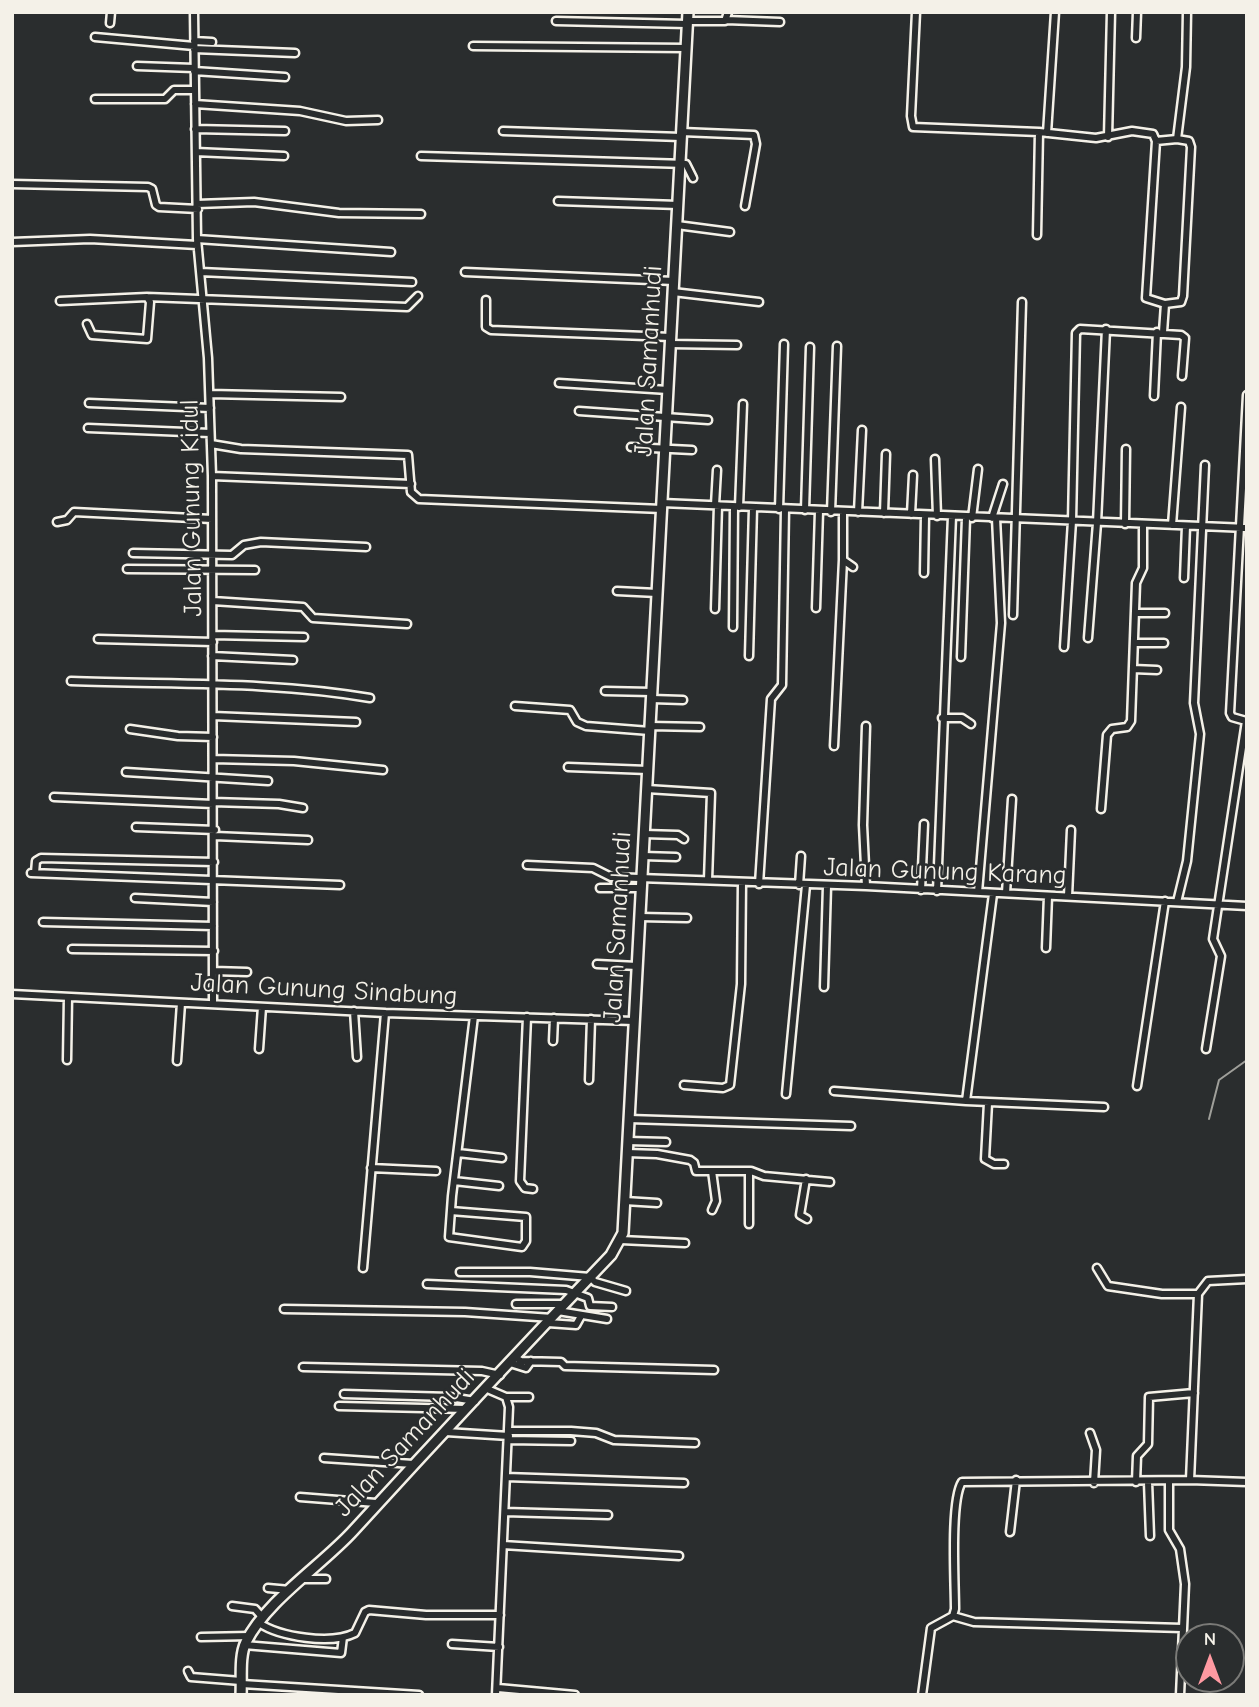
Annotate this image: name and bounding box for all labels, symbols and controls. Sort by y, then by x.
street label: Jalan Samanhudi [628,265,670,457]
street label: Jalan Gunung Kidul [175,399,209,617]
street label: Jalan Samanhudi [597,831,639,1023]
street label: Jalan Gunung Karang [823,852,1067,892]
street label: Jalan Gunung Sinabung [190,967,458,1013]
street label: Jalan Samanhudi [328,1362,482,1524]
north arrow [1175,1623,1245,1693]
text: N [1204,1628,1216,1650]

